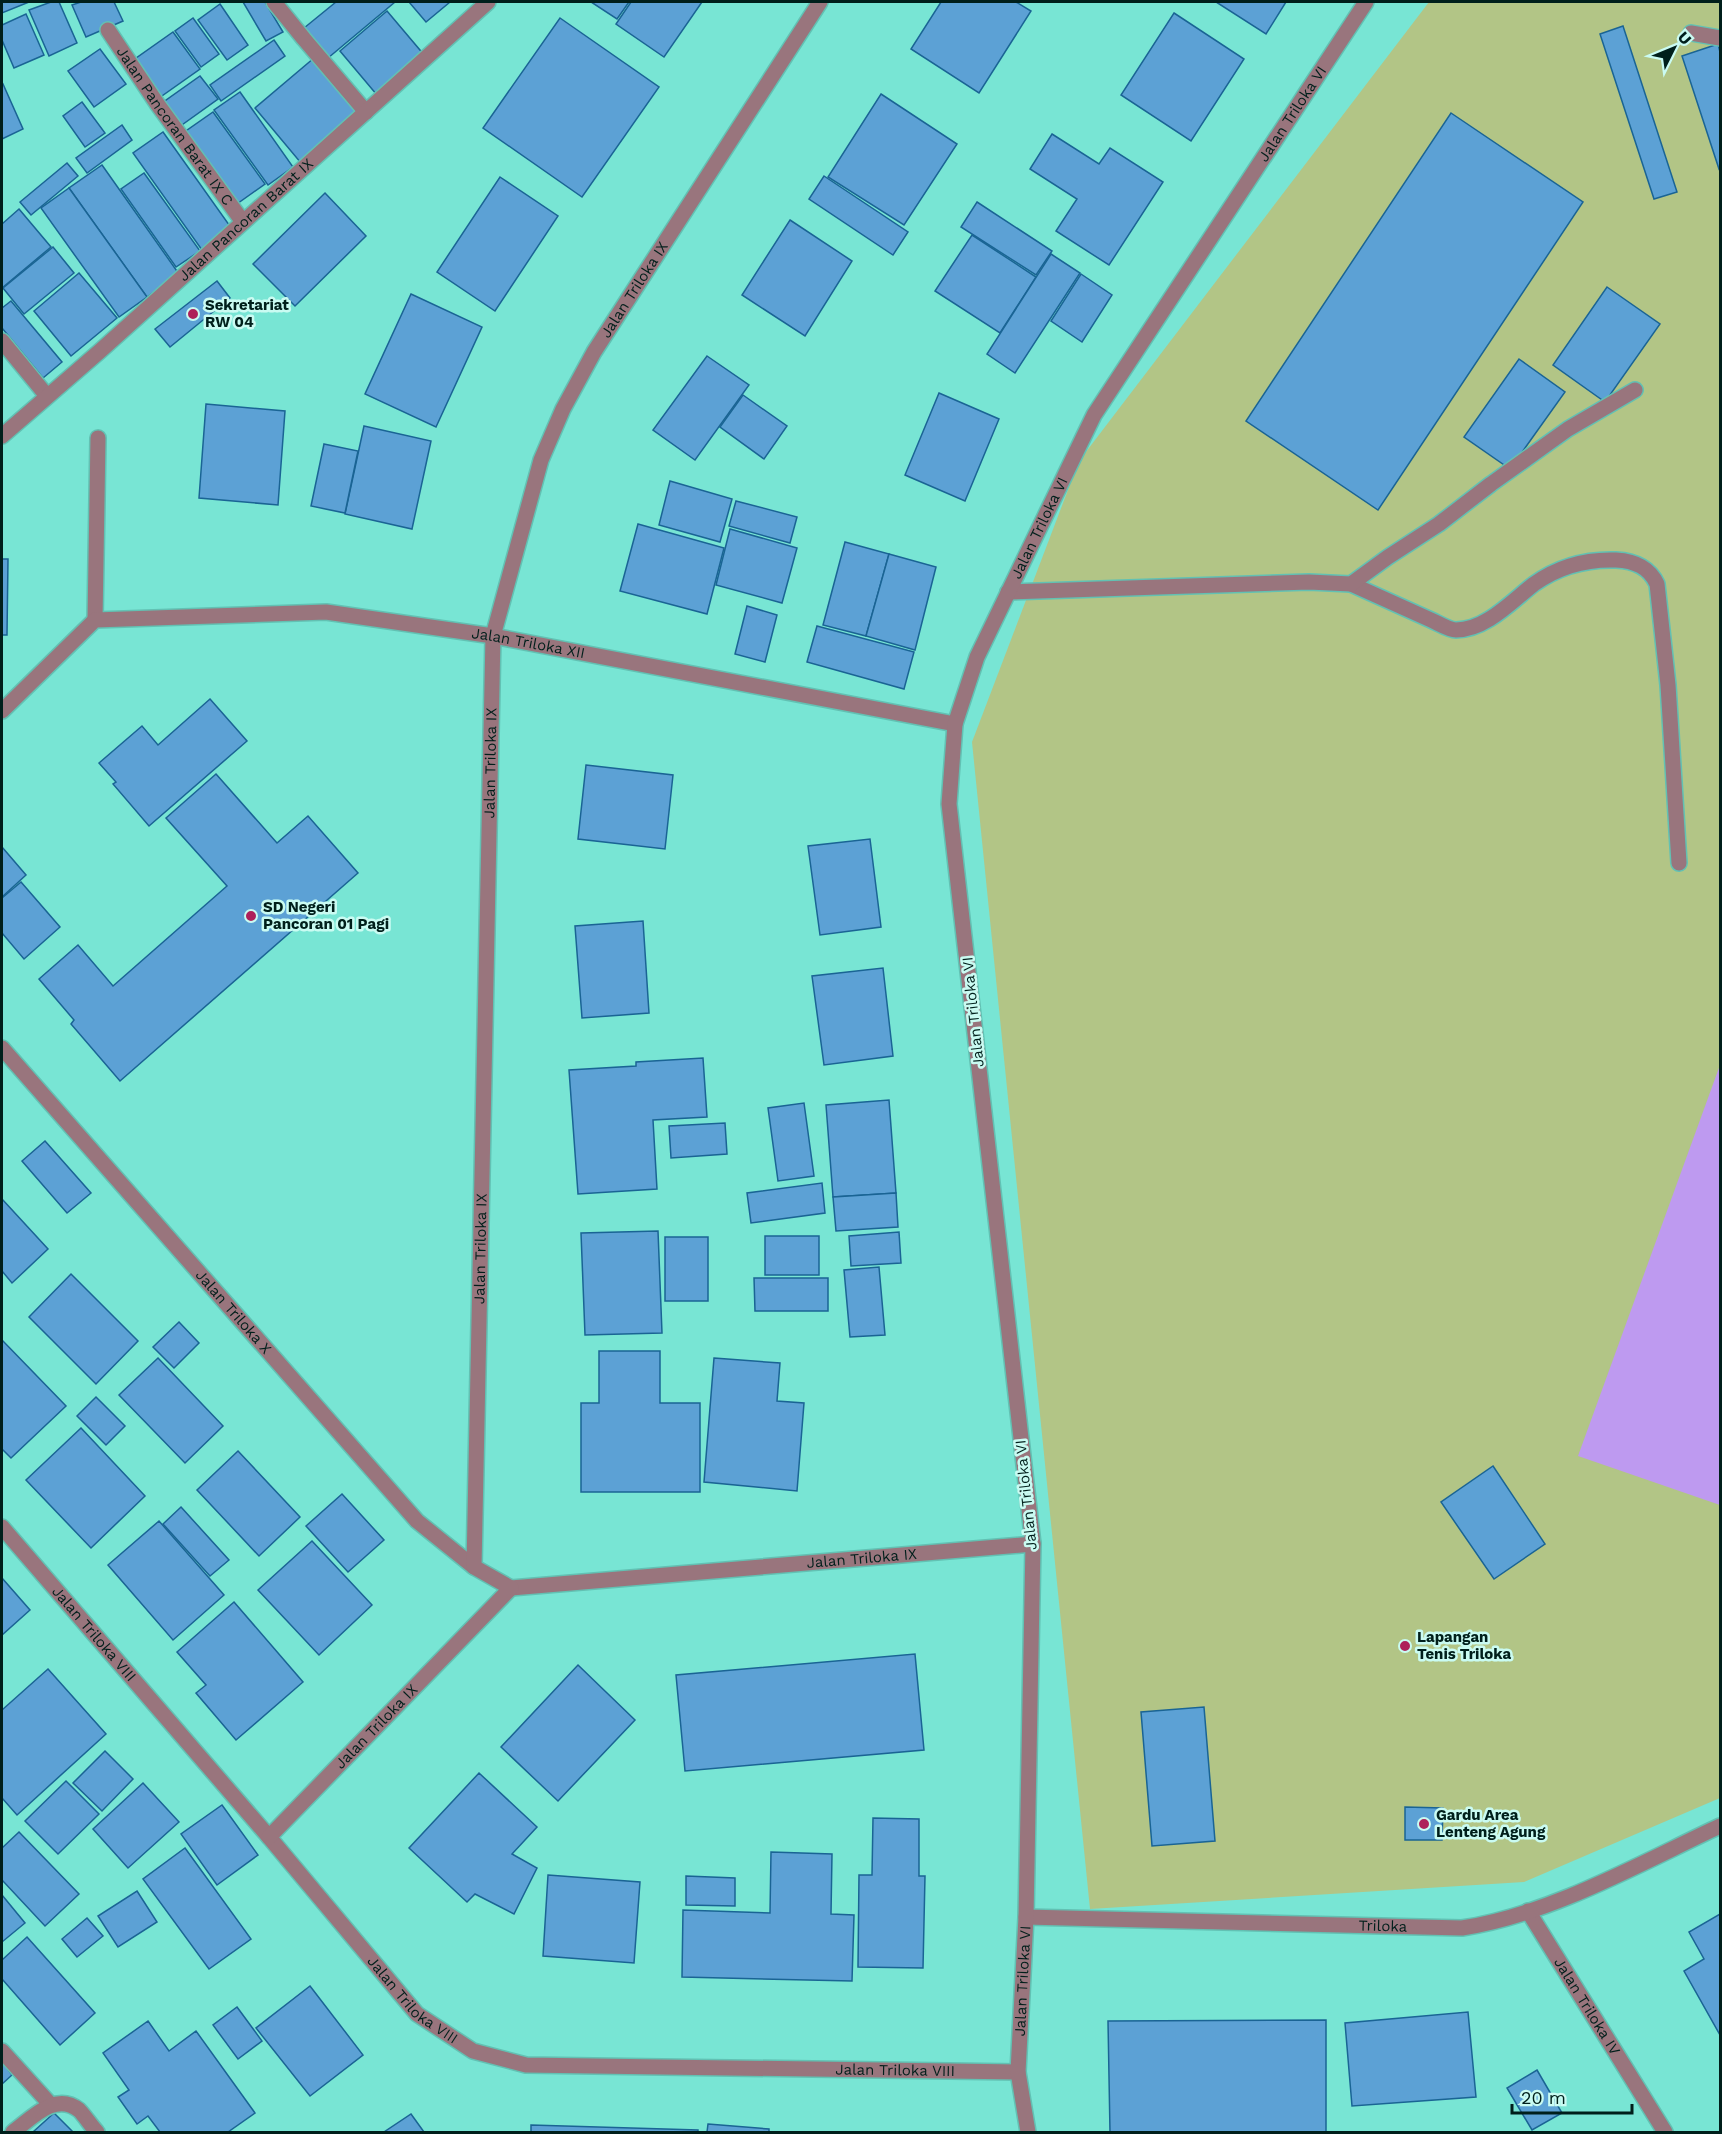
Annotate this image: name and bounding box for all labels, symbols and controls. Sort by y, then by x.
north arrow [1644,18,1704,78]
text: U [1674,27,1695,49]
street label: Jalan Pancoran Barat IX C [113,43,237,209]
street label: Jalan Triloka VI [1254,63,1330,165]
street label: Jalan Pancoran Barat IX [175,155,317,285]
street label: Jalan Triloka IX [597,238,672,341]
place label: Sekretariat RW 04 [205,296,289,331]
marker: Sekretariat RW 04 [186,307,200,321]
street label: Jalan Triloka VI [1007,474,1072,582]
street label: Jalan Triloka XII [470,624,587,662]
street label: Jalan Triloka IX [480,707,501,818]
place label: SD Negeri Pancoran 01 Pagi [263,898,389,933]
marker: SD Negeri Pancoran 01 Pagi [244,909,258,923]
street label: Jalan Triloka VI [958,956,988,1068]
street label: Jalan Triloka IX [470,1193,491,1304]
street label: Jalan Triloka X [192,1266,275,1358]
street label: Jalan Triloka VI [1011,1439,1041,1551]
street label: Jalan Triloka IX [806,1545,918,1572]
street label: Jalan Triloka VIII [48,1583,140,1685]
place label: Lapangan Tenis Triloka [1417,1628,1512,1663]
marker: Lapangan Tenis Triloka [1398,1639,1412,1653]
street label: Jalan Triloka IX [331,1681,421,1773]
place label: Gardu Area Lenteng Agung [1436,1806,1546,1841]
marker: Gardu Area Lenteng Agung [1417,1817,1431,1831]
street label: Triloka [1358,1916,1408,1936]
street label: Jalan Triloka VI [1011,1925,1035,2037]
street label: Jalan Triloka VIII [363,1952,461,2047]
street label: Jalan Triloka IV [1550,1954,1624,2059]
street label: Jalan Triloka VIII [835,2060,955,2080]
scale bar [1512,2077,1632,2115]
text: 20 m [1521,2087,1566,2108]

